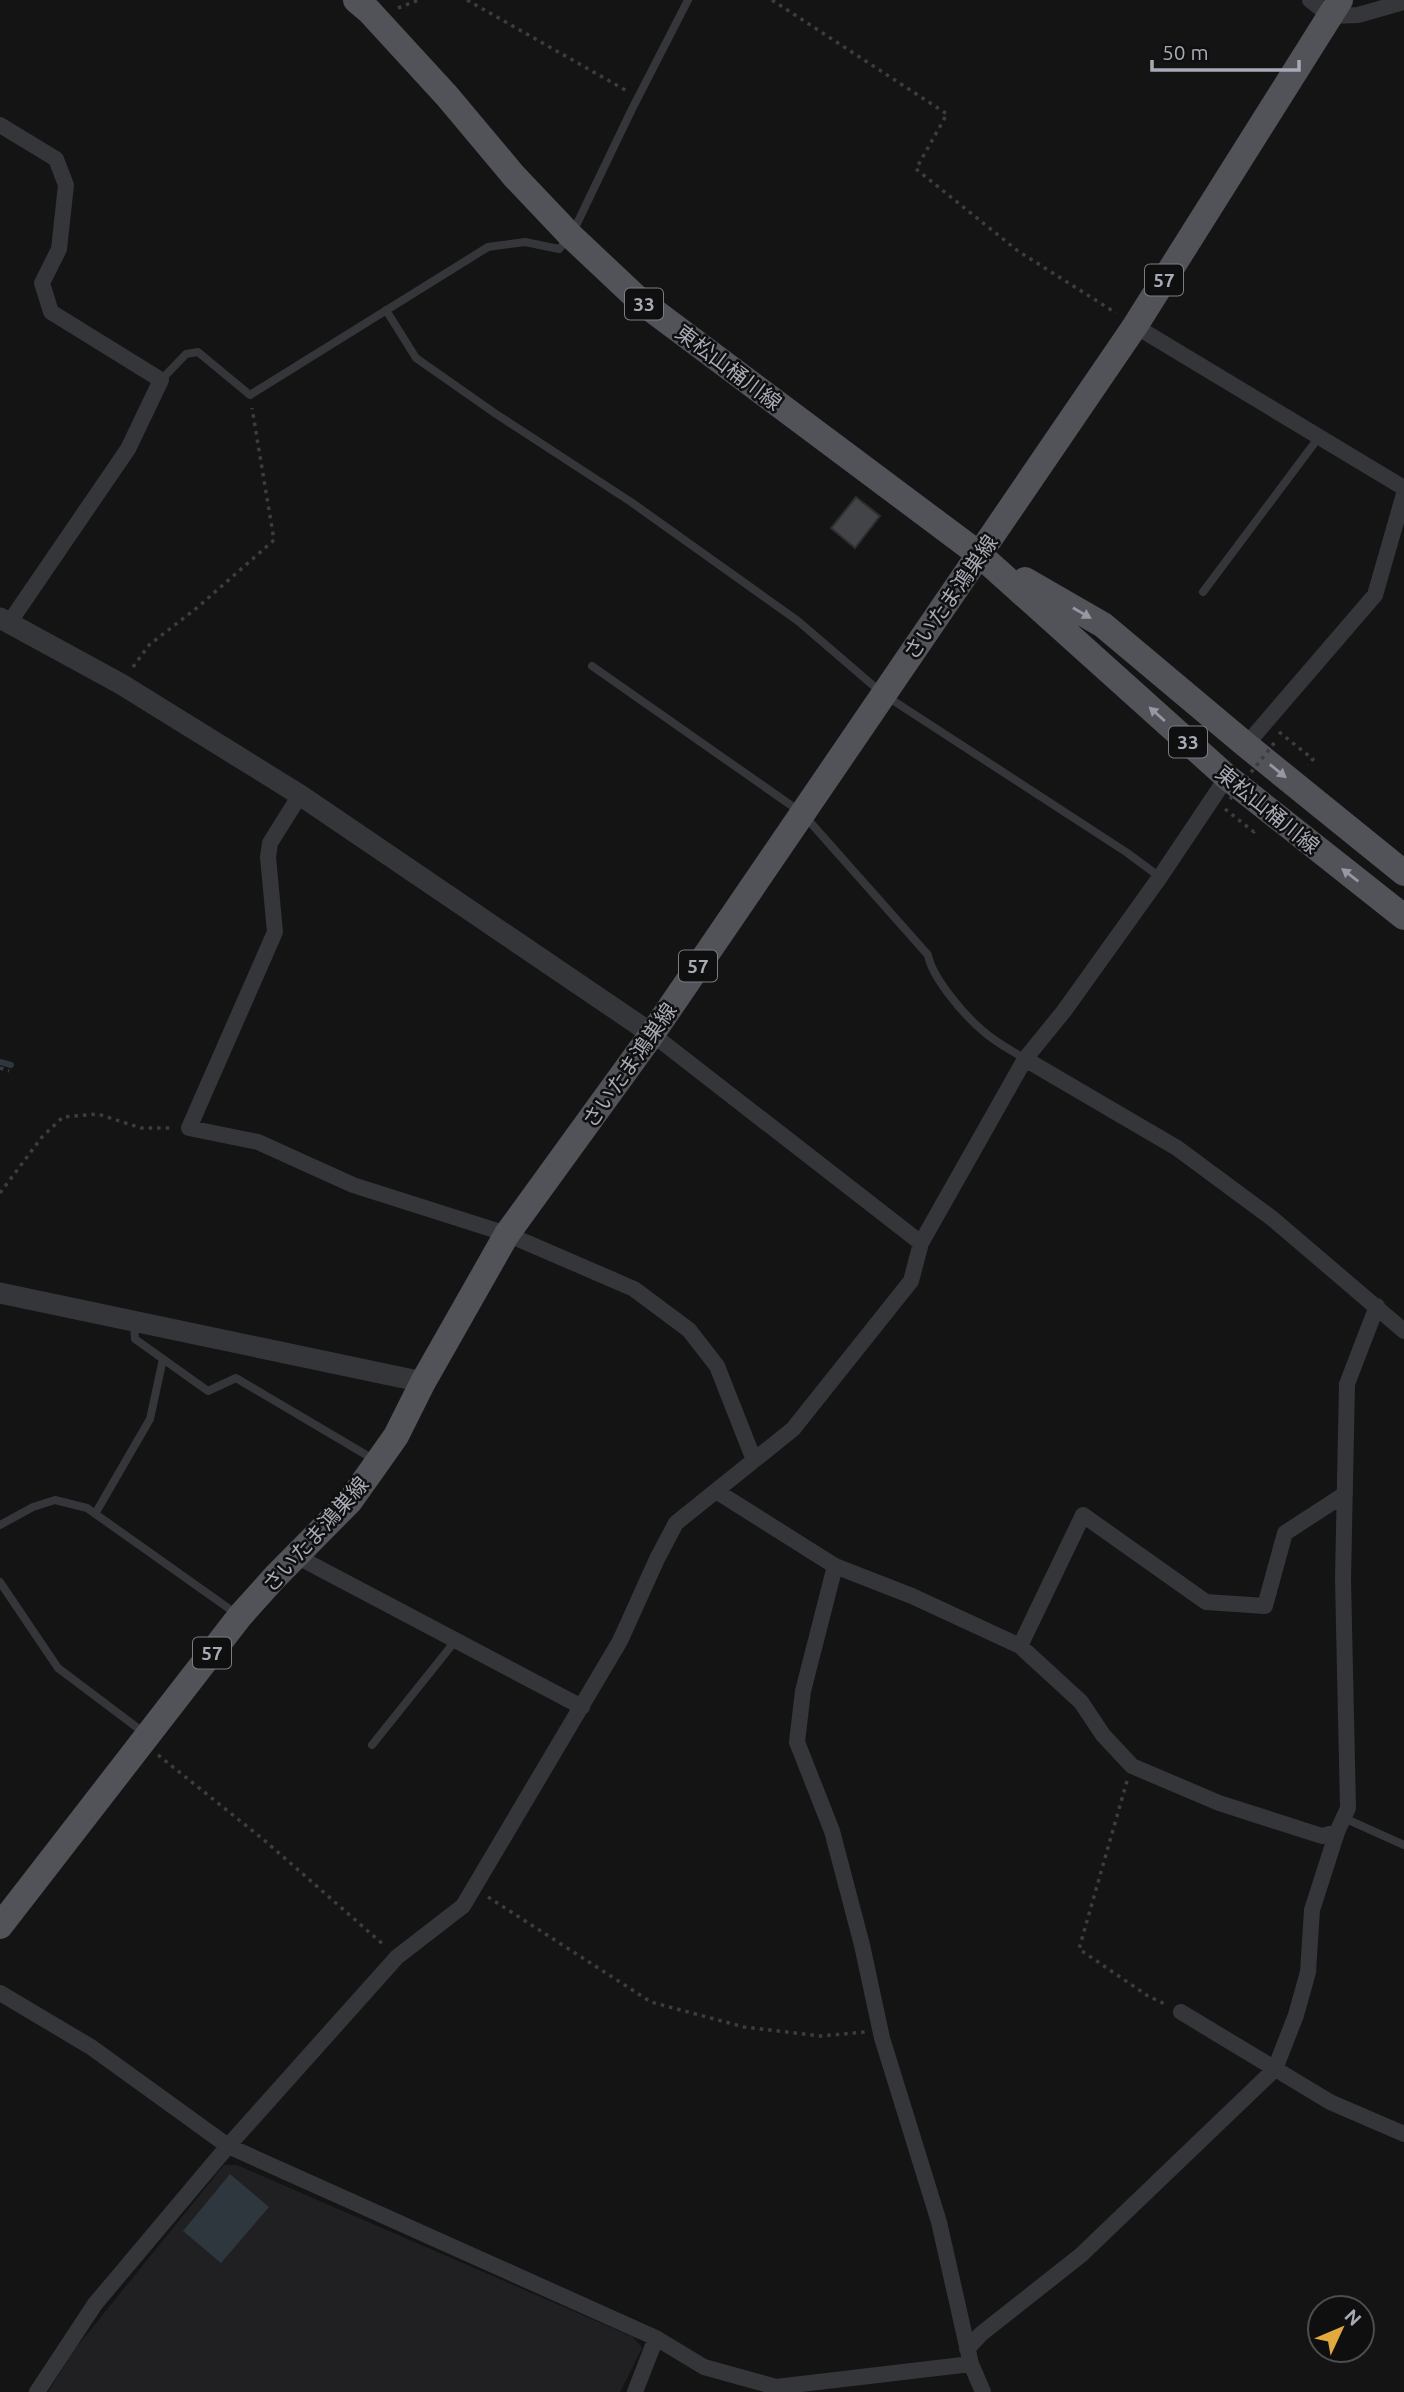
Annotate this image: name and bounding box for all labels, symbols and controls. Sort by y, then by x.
scale bar [1152,28,1299,72]
text: 50 m [1162,40,1209,64]
road number: 57 [1145,264,1183,296]
road number: 33 [625,288,663,320]
street label: 東松山桶川線 [671,320,787,414]
street label: さいたま鴻巣線 [898,530,1002,664]
one-way arrow [1073,607,1092,619]
one-way arrow [1148,706,1166,722]
road number: 33 [1169,726,1207,758]
street label: 東松山桶川線 [1211,760,1325,858]
one-way arrow [1270,763,1287,778]
one-way arrow [1342,867,1360,882]
road number: 57 [679,950,717,982]
street label: さいたま鴻巣線 [577,998,681,1132]
street label: さいたま鴻巣線 [257,1472,373,1596]
road number: 57 [193,1638,231,1668]
north arrow [1306,2294,1376,2364]
text: N [1340,2304,1366,2330]

